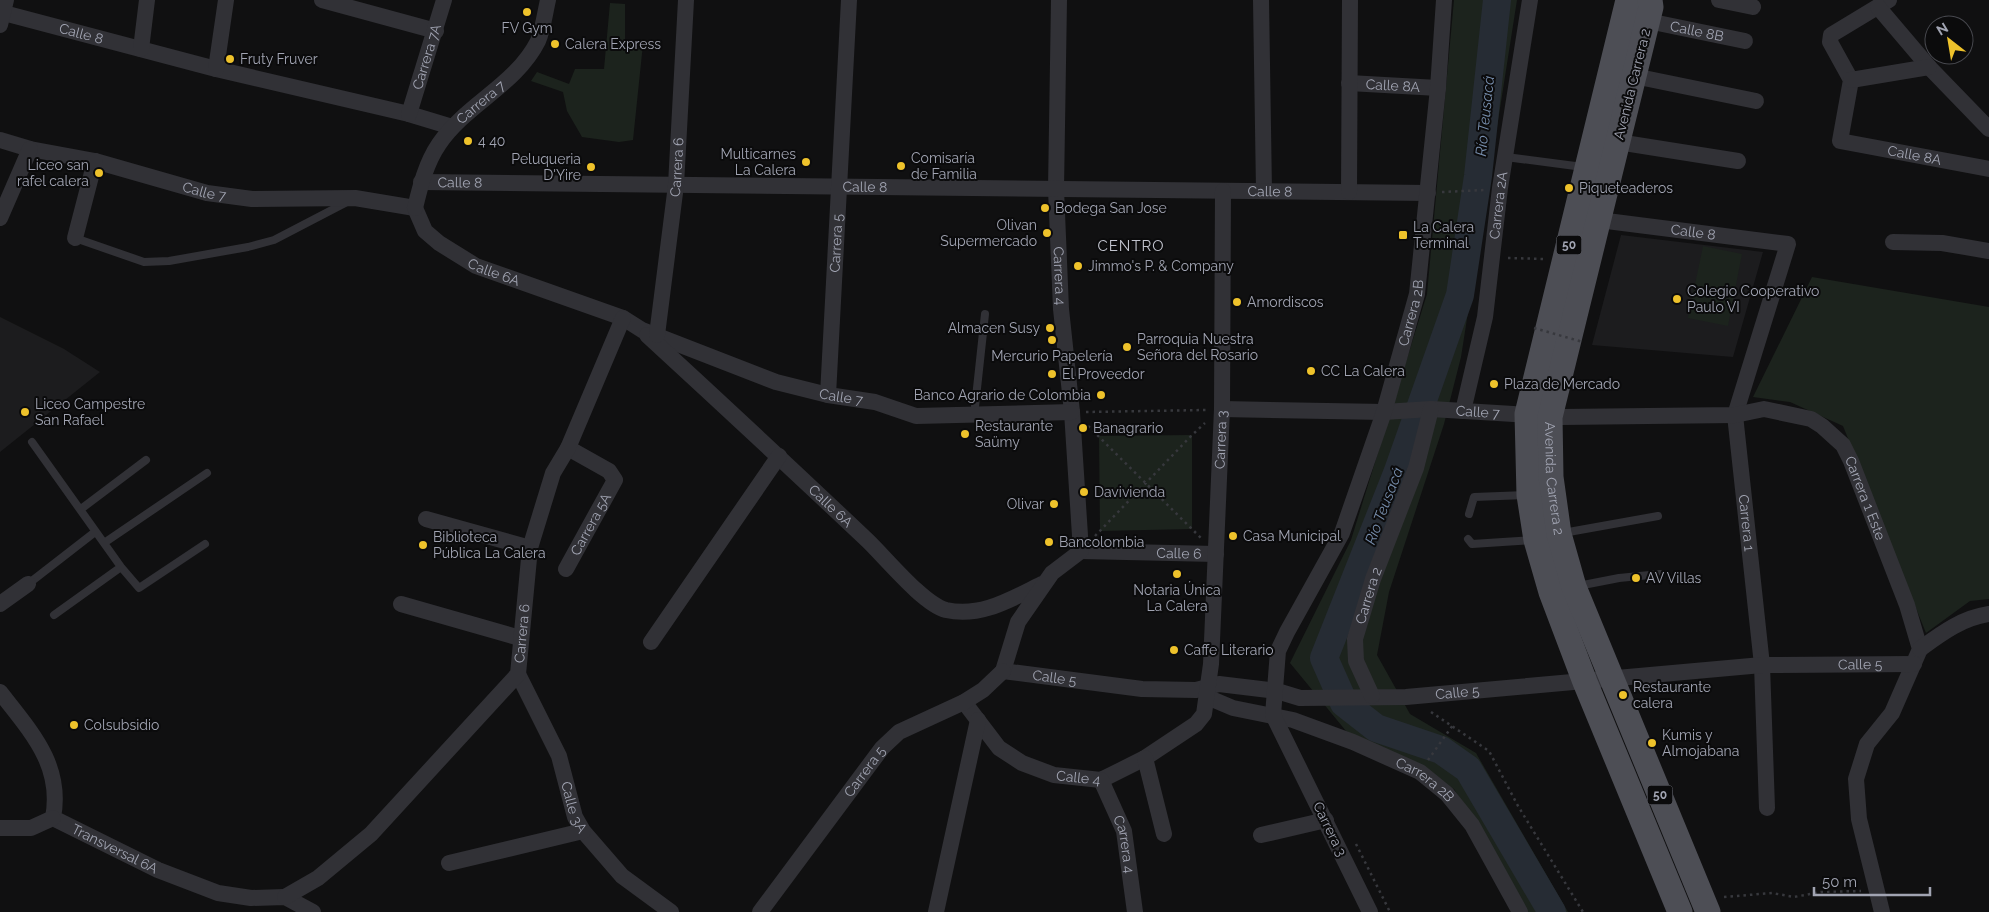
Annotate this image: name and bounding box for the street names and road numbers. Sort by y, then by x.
street label: Calle 8B [1669,18,1725,44]
street label: Calle 8 [57,20,105,47]
street label: Carrera 7A [409,22,444,91]
street label: Avenida Carrera 2 [1610,27,1654,141]
street label: Calle 8A [1365,76,1421,95]
street label: Carrera 7 [453,77,509,127]
street label: Carrera 6 [667,137,687,198]
street label: Calle 8A [1886,142,1943,168]
street label: Carrera 2A [1486,170,1511,240]
street label: Calle 8 [437,174,483,191]
street label: Calle 7 [181,178,228,204]
street label: Calle 8 [842,179,888,195]
street label: Calle 8 [1247,183,1293,200]
street label: Carrera 5 [827,213,846,273]
street label: Calle 8 [1670,221,1717,243]
road number: 50 [1556,236,1582,254]
street label: Carrera 4 [1050,246,1069,306]
street label: Calle 6A [465,255,523,289]
street label: Carrera 2B [1395,279,1426,348]
street label: Calle 7 [817,385,865,408]
street label: Calle 7 [1455,403,1501,421]
street label: Carrera 3 [1211,410,1230,469]
street label: Avenida Carrera 2 [1542,421,1567,536]
street label: Carrera 1 Este [1842,454,1889,542]
street label: Calle 6A [805,481,856,531]
street label: Carrera 5A [567,490,614,558]
street label: Carrera 1 [1736,494,1758,552]
street label: Calle 6 [1156,545,1202,562]
street label: Carrera 2 [1352,565,1385,626]
street label: Carrera 6 [511,603,533,664]
street label: Calle 5 [1838,656,1883,672]
street label: Calle 5 [1032,667,1078,689]
street label: Calle 5 [1435,682,1481,702]
street label: Carrera 5 [840,743,889,800]
street label: Carrera 2B [1393,754,1458,805]
street label: Calle 4 [1056,767,1102,788]
street label: Calle 3A [558,780,591,836]
road number: 50 [1648,786,1672,804]
street label: Carrera 3 [1310,799,1350,859]
street label: Carrera 4 [1110,813,1138,875]
street label: Transversal 6A [69,821,161,877]

